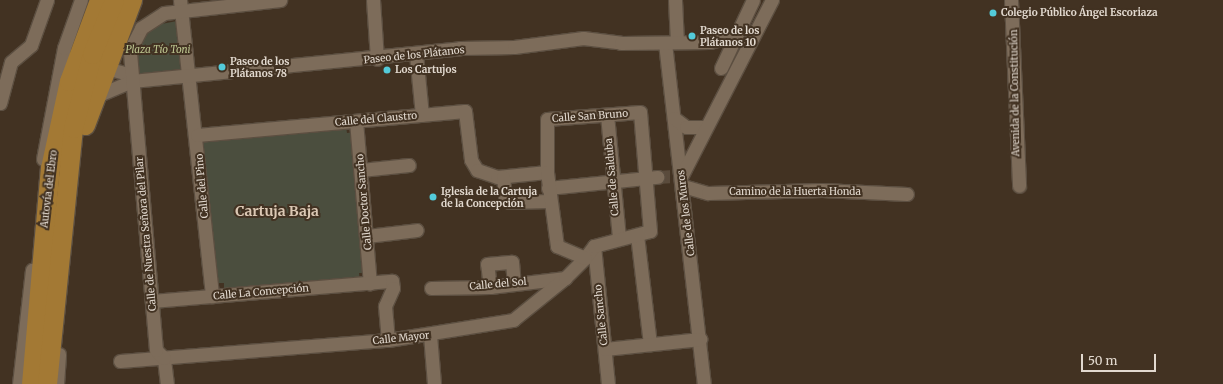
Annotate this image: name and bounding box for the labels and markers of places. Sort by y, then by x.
place label: Colegio Público Ángel Escoriaza [1001,7,1158,19]
marker: Colegio Público Ángel Escoriaza [988,8,998,18]
place label: Paseo de los Plátanos 10 [700,24,759,48]
marker: Paseo de los Plátanos 10 [687,31,697,41]
place label: Paseo de los Plátanos 78 [230,55,289,78]
marker: Paseo de los Plátanos 78 [217,62,227,72]
place label: Los Cartujos [395,64,457,76]
marker: Los Cartujos [382,65,392,75]
place label: Iglesia de la Cartuja de la Concepción [441,185,537,208]
marker: Iglesia de la Cartuja de la Concepción [428,192,438,202]

